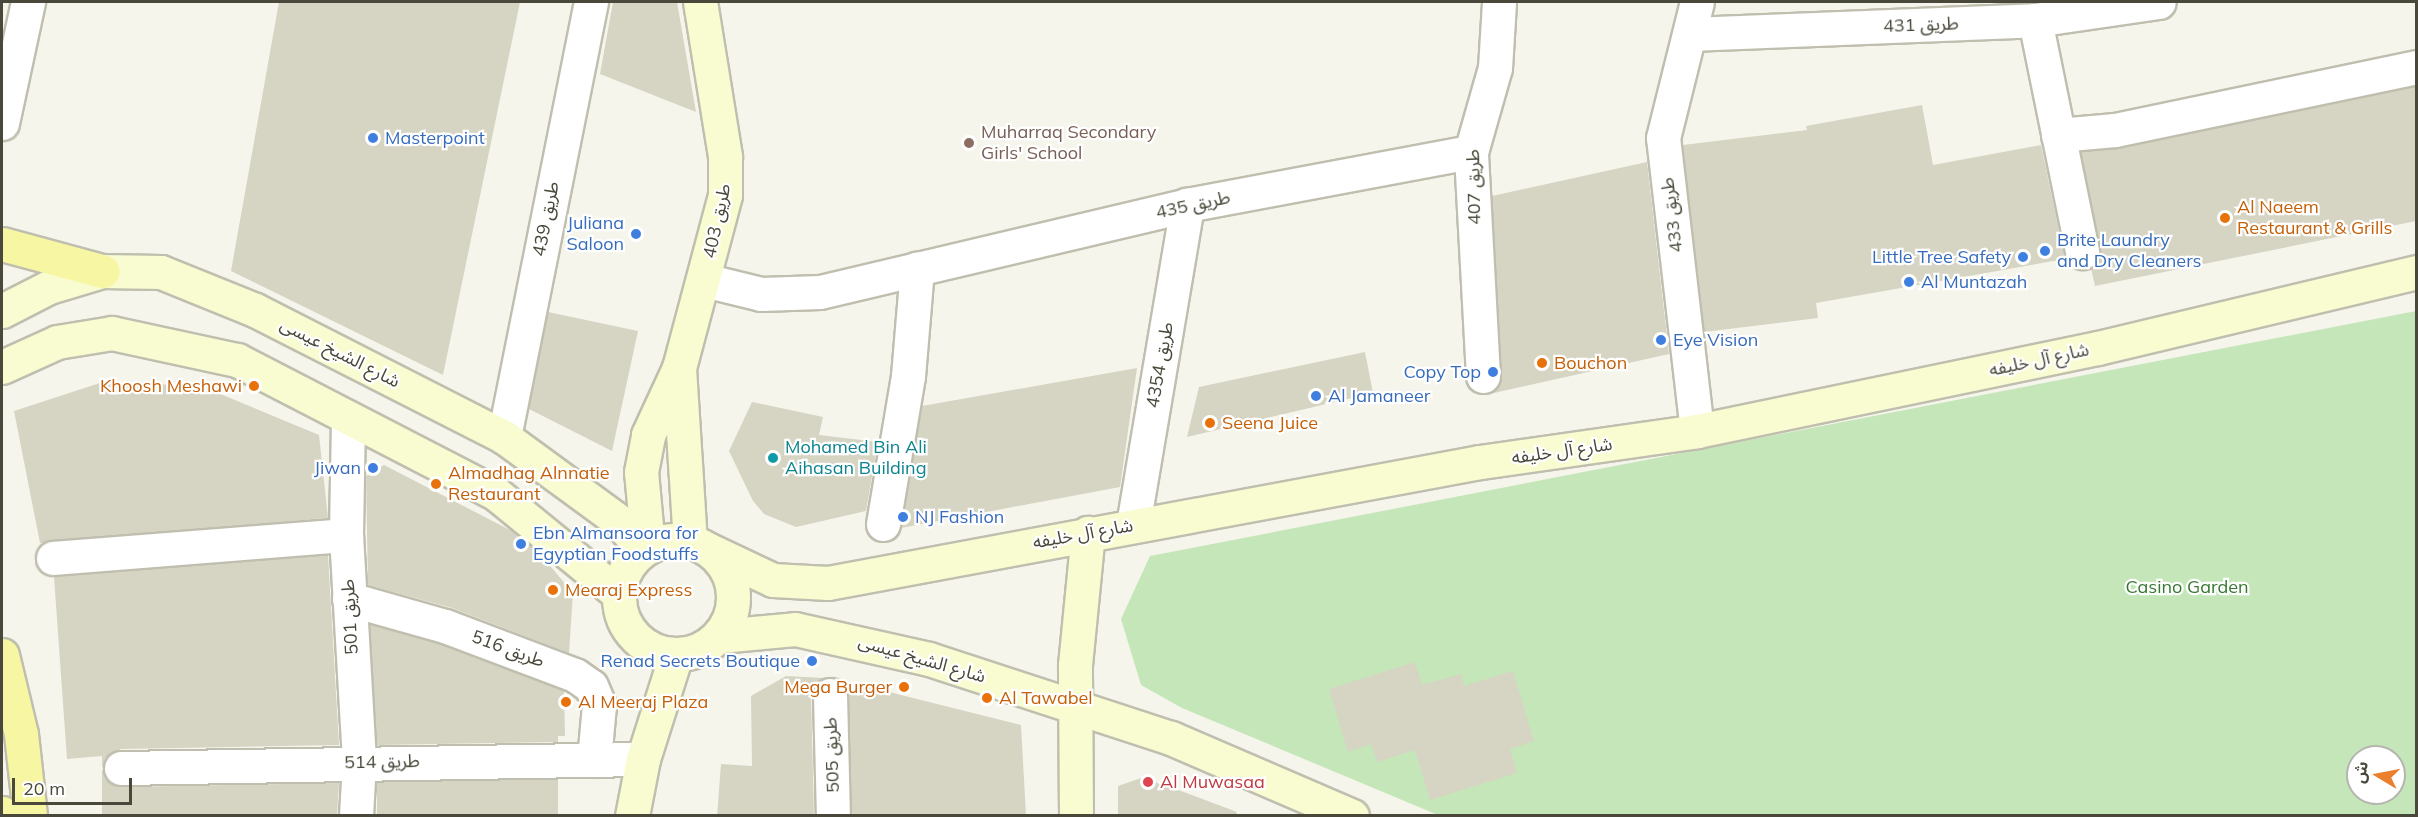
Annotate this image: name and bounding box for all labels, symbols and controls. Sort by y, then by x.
street label: طريق 431 [1883,13,1959,37]
place label: Muharraq Secondary Girls' School [981,122,1156,164]
place label: Masterpoint [385,127,485,149]
marker: Masterpoint [366,131,380,145]
marker: Muharraq Secondary Girls' School [962,136,976,150]
street label: طريق 407 [1463,149,1485,225]
street label: طريق 433 [1657,176,1687,254]
street label: طريق 439 [528,180,564,258]
street label: طريق 403 [699,182,735,260]
street label: طريق 435 [1154,187,1232,223]
place label: Al Naeem Restaurant & Grills [2237,197,2392,240]
marker: Al Naeem Restaurant & Grills [2218,211,2232,225]
place label: Juliana Saloon [567,213,624,256]
marker: Juliana Saloon [629,227,643,241]
place label: Brite Laundry and Dry Cleaners [2057,230,2202,272]
marker: Brite Laundry and Dry Cleaners [2038,244,2052,258]
place label: Little Tree Safety [1872,246,2011,268]
marker: Little Tree Safety [2016,250,2030,264]
place label: Al Muntazah [1921,271,2027,293]
marker: Al Muntazah [1902,275,1916,289]
street label: شارع الشيخ عيسى [277,314,403,392]
street label: طريق 4354 [1142,320,1178,410]
place label: Eye Vision [1673,329,1758,351]
marker: Eye Vision [1654,333,1668,347]
street label: شارع آل خليفه [1987,339,2091,381]
place label: Bouchon [1554,352,1627,374]
marker: Bouchon [1535,356,1549,370]
place label: Copy Top [1404,361,1481,383]
marker: Copy Top [1486,365,1500,379]
place label: Khoosh Meshawi [100,375,242,397]
marker: Khoosh Meshawi [247,379,261,393]
place label: Al Jamaneer [1328,385,1430,407]
marker: Al Jamaneer [1309,389,1323,403]
place label: Seena Juice [1222,412,1318,434]
marker: Seena Juice [1203,416,1217,430]
street label: شارع آل خليفه [1510,433,1614,469]
place label: Mohamed Bin Ali Aihasan Building [785,437,927,480]
marker: Mohamed Bin Ali Aihasan Building [766,451,780,465]
place label: Jiwan [314,457,361,479]
marker: Jiwan [366,461,380,475]
place label: Almadhag Alnnatie Restaurant [448,463,610,506]
marker: Almadhag Alnnatie Restaurant [429,477,443,491]
place label: NJ Fashion [915,506,1004,528]
marker: NJ Fashion [896,510,910,524]
street label: شارع آل خليفه [1031,515,1135,553]
place label: Ebn Almansoora for Egyptian Foodstuffs [533,523,699,566]
marker: Ebn Almansoora for Egyptian Foodstuffs [514,537,528,551]
park label: Casino Garden [2125,576,2249,598]
street label: طريق 501 [337,579,363,655]
place label: Mearaj Express [565,579,692,601]
marker: Mearaj Express [546,583,560,597]
street label: طريق 516 [469,626,547,672]
street label: شارع الشيخ عيسى [856,631,988,687]
place label: Renad Secrets Boutique [601,650,800,672]
marker: Renad Secrets Boutique [805,654,819,668]
place label: Mega Burger [784,676,892,698]
marker: Mega Burger [897,680,911,694]
place label: Al Tawabel [999,687,1093,709]
place label: Al Meeraj Plaza [578,691,708,713]
marker: Al Tawabel [980,691,994,705]
marker: Al Meeraj Plaza [559,695,573,709]
street label: طريق 505 [820,717,844,793]
north arrow [2346,745,2406,805]
street label: طريق 514 [344,751,420,773]
text: ش [2348,760,2372,785]
scale bar [15,766,135,804]
place label: Al Muwasaa [1160,771,1265,793]
marker: Al Muwasaa [1141,775,1155,789]
text: 20 m [23,777,65,800]

